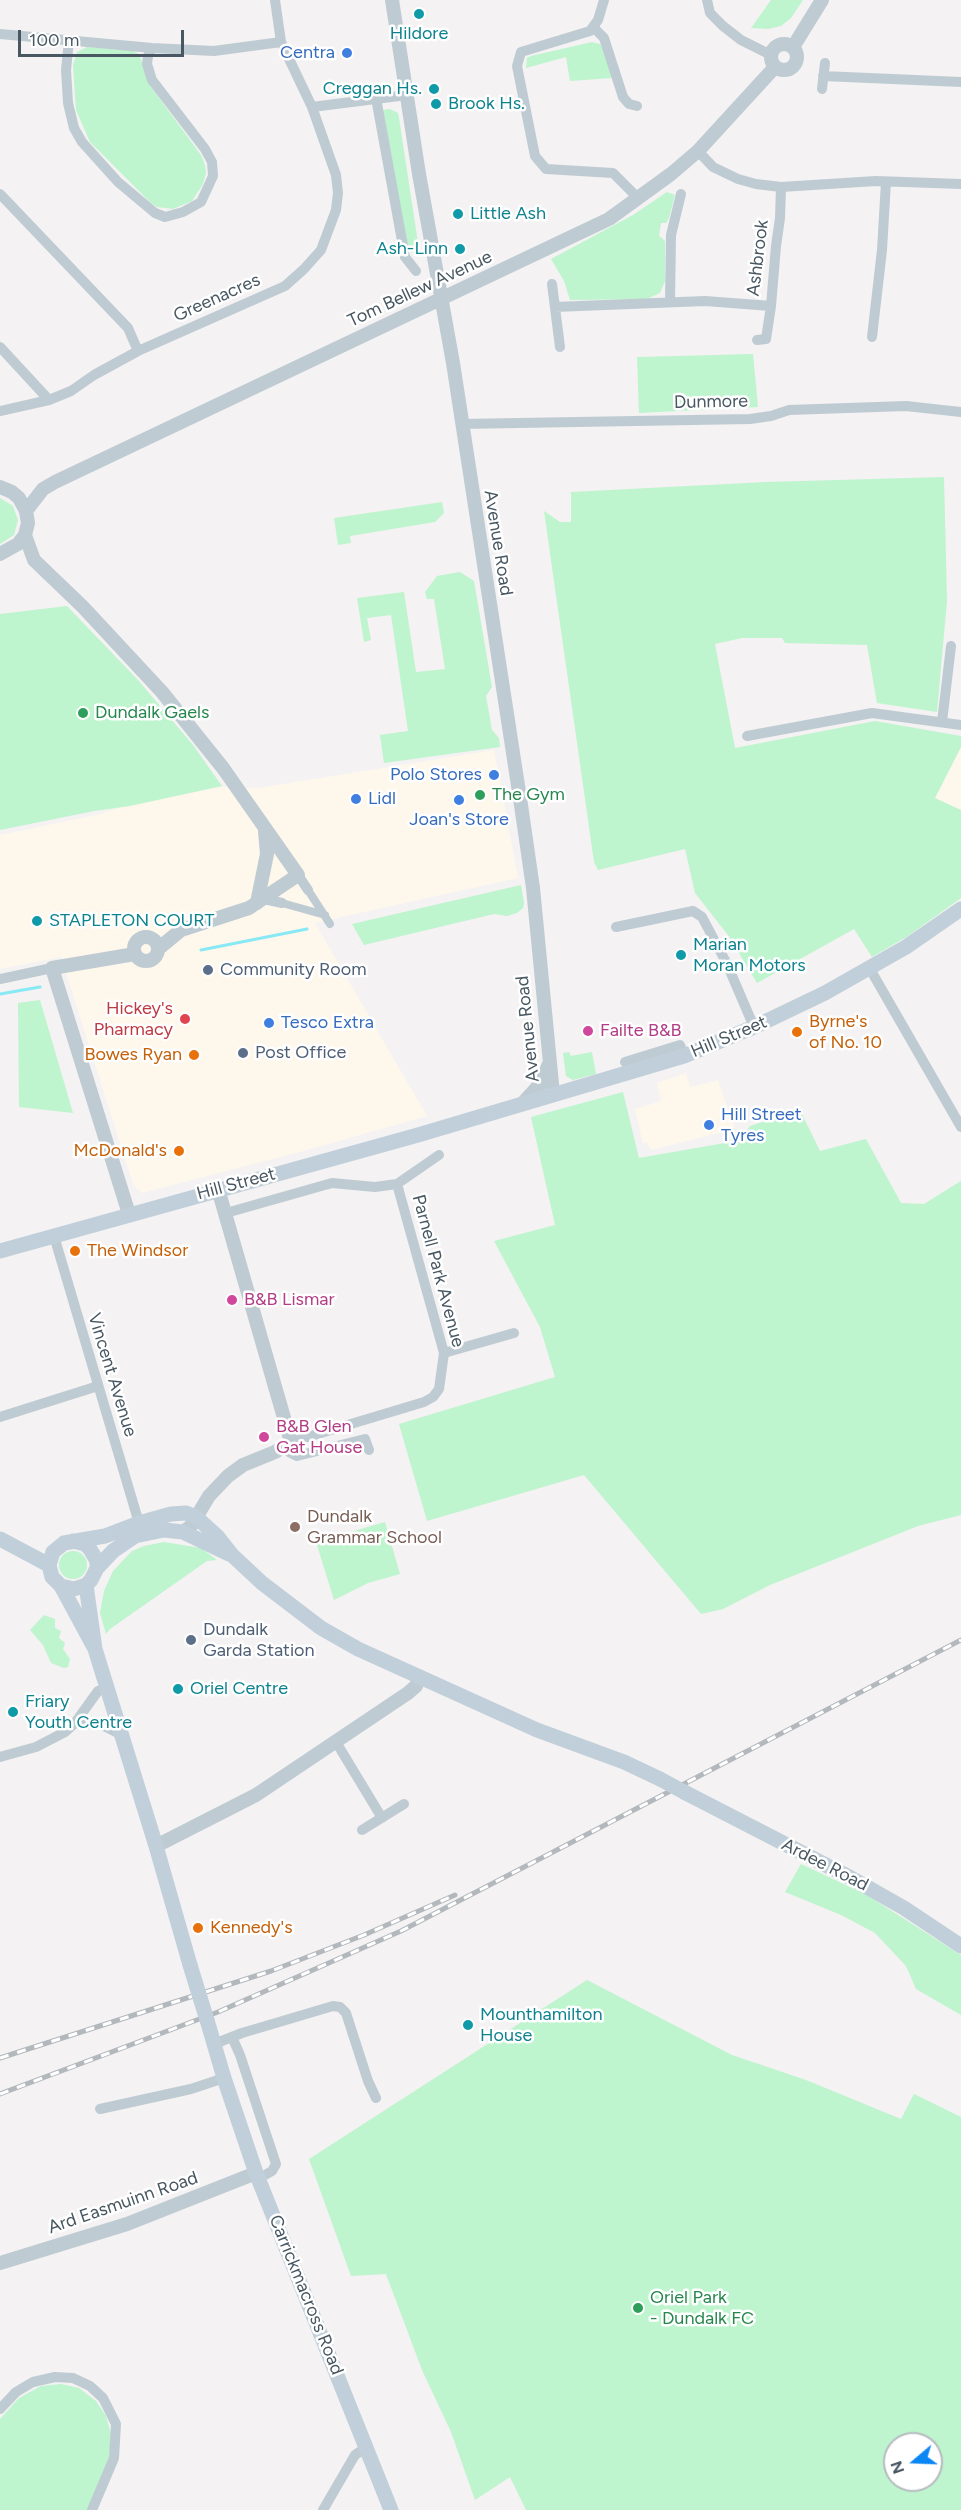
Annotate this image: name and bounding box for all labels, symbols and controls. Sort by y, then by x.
marker: Hildore [412,7,426,21]
scale bar [21,18,188,56]
place label: Hildore [390,23,448,45]
text: 100 m [29,29,79,51]
place label: Centra [280,42,335,64]
marker: Centra [340,46,354,60]
place label: Creggan Hs. [323,78,422,100]
marker: Creggan Hs. [427,82,441,96]
place label: Brook Hs. [448,93,525,115]
marker: Brook Hs. [429,97,443,111]
place label: Little Ash [470,203,546,225]
marker: Little Ash [451,207,465,221]
street label: Ashbrook [743,219,773,297]
place label: Ash-Linn [376,238,448,260]
marker: Ash-Linn [453,242,467,256]
street label: Tom Bellew Avenue [344,246,496,332]
street label: Greenacres [170,269,264,327]
street label: Dunmore [674,391,748,413]
street label: Avenue Road [479,489,517,597]
place label: Dundalk Gaels [95,702,209,724]
marker: Dundalk Gaels [76,706,90,720]
place label: Polo Stores [390,764,482,786]
marker: Polo Stores [487,768,501,782]
place label: The Gym [492,784,565,806]
place label: Lidl [368,788,396,810]
marker: The Gym [473,788,487,802]
marker: Lidl [349,792,363,806]
marker: Joan's Store [452,793,466,807]
place label: Joan's Store [409,809,509,831]
place label: STAPLETON COURT [49,910,214,932]
marker: STAPLETON COURT [30,914,44,928]
place label: Marian Moran Motors [693,934,806,976]
marker: Marian Moran Motors [674,948,688,962]
place label: Community Room [220,959,367,981]
marker: Community Room [201,963,215,977]
street label: Avenue Road [512,975,544,1083]
place label: Hickey's Pharmacy [94,998,173,1040]
street label: Hill Street [688,1011,770,1063]
place label: Byrne's of No. 10 [809,1011,882,1054]
marker: Hickey's Pharmacy [178,1012,192,1026]
place label: Tesco Extra [281,1012,374,1034]
marker: Tesco Extra [262,1016,276,1030]
place label: Failte B&B [600,1020,682,1042]
marker: Failte B&B [581,1024,595,1038]
marker: Byrne's of No. 10 [790,1025,804,1039]
place label: Post Office [255,1042,346,1064]
place label: Bowes Ryan [85,1044,182,1066]
marker: Post Office [236,1046,250,1060]
marker: Bowes Ryan [187,1048,201,1062]
place label: Hill Street Tyres [721,1104,801,1146]
marker: Hill Street Tyres [702,1118,716,1132]
place label: McDonald's [73,1140,167,1162]
marker: McDonald's [172,1144,186,1158]
street label: Hill Street [194,1163,278,1205]
street label: Parnell Park Avenue [407,1192,469,1350]
place label: The Windsor [87,1240,188,1262]
marker: The Windsor [68,1244,82,1258]
place label: B&B Lismar [244,1289,335,1311]
marker: B&B Lismar [225,1293,239,1307]
street label: Vincent Avenue [83,1310,141,1440]
place label: B&B Glen Gat House [276,1416,362,1458]
marker: B&B Glen Gat House [257,1430,271,1444]
place label: Dundalk Grammar School [307,1506,442,1549]
marker: Dundalk Grammar School [288,1520,302,1534]
place label: Dundalk Garda Station [203,1619,315,1662]
marker: Dundalk Garda Station [184,1633,198,1647]
place label: Oriel Centre [190,1678,288,1700]
marker: Oriel Centre [171,1682,185,1696]
place label: Friary Youth Centre [25,1691,132,1734]
marker: Friary Youth Centre [6,1705,20,1719]
street label: Ardee Road [778,1834,872,1896]
place label: Kennedy's [210,1917,293,1939]
marker: Kennedy's [191,1921,205,1935]
place label: Mounthamilton House [480,2004,602,2046]
marker: Mounthamilton House [461,2018,475,2032]
street label: Ard Easmuinn Road [45,2167,201,2239]
street label: Carrickmacross Road [264,2212,348,2378]
place label: Oriel Park - Dundalk FC [650,2287,754,2330]
marker: Oriel Park - Dundalk FC [631,2301,645,2315]
north arrow [883,2432,943,2492]
text: N [886,2458,908,2476]

